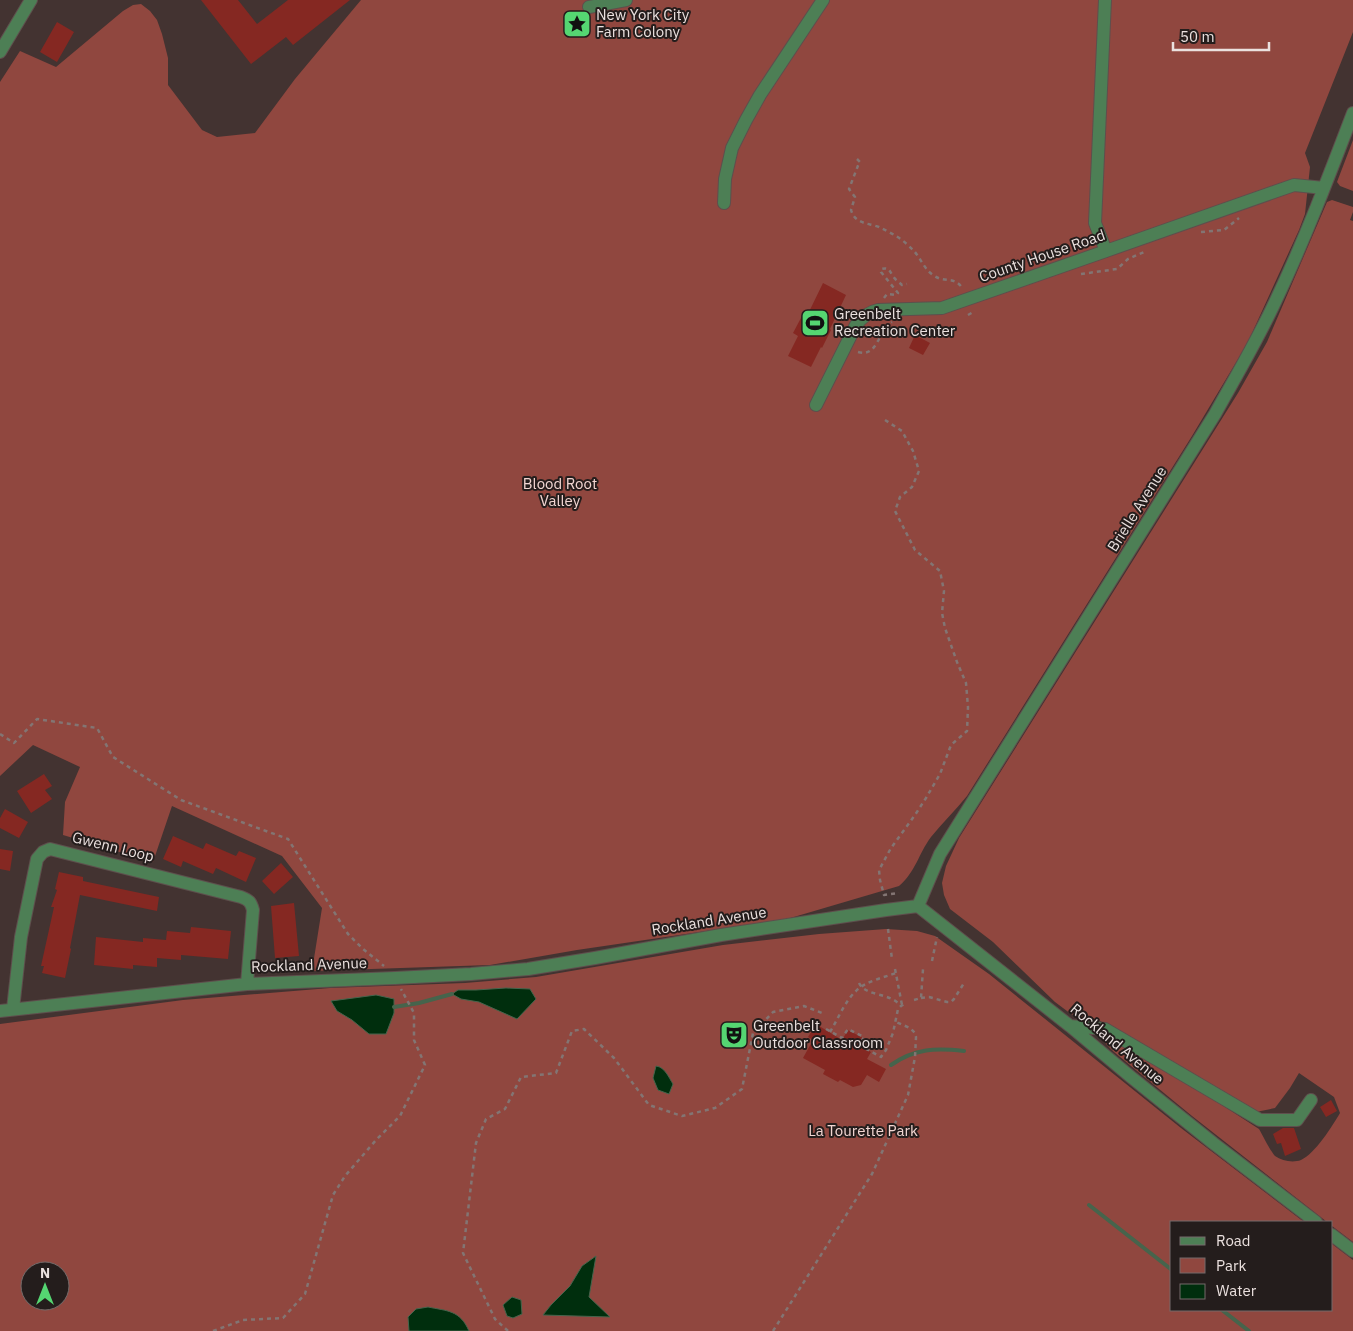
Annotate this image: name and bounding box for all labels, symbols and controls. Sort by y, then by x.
place label: New York City Farm Colony [596,5,690,41]
place icon: New York City Farm Colony [562,9,592,39]
scale bar [1173,20,1269,52]
text: 50 m [1180,27,1215,46]
street label: County House Road [976,225,1107,286]
place label: Greenbelt Recreation Center [834,304,956,340]
sports icon: Greenbelt Recreation Center [800,308,830,338]
street label: Brielle Avenue [1103,462,1170,555]
park label: Blood Root Valley [523,474,597,510]
street label: Gwenn Loop [70,827,156,866]
street label: Rockland Avenue [650,902,768,939]
street label: Rockland Avenue [251,953,367,976]
street label: Rockland Avenue [1067,999,1168,1088]
place label: Greenbelt Outdoor Classroom [753,1016,883,1052]
theatre icon: Greenbelt Outdoor Classroom [719,1020,749,1050]
park label: La Tourette Park [808,1121,918,1140]
legend [1170,1221,1333,1311]
text: Road [1216,1231,1251,1250]
text: Park [1216,1256,1246,1275]
north arrow [20,1261,70,1311]
text: N [40,1264,50,1282]
text: Water [1216,1281,1257,1300]

